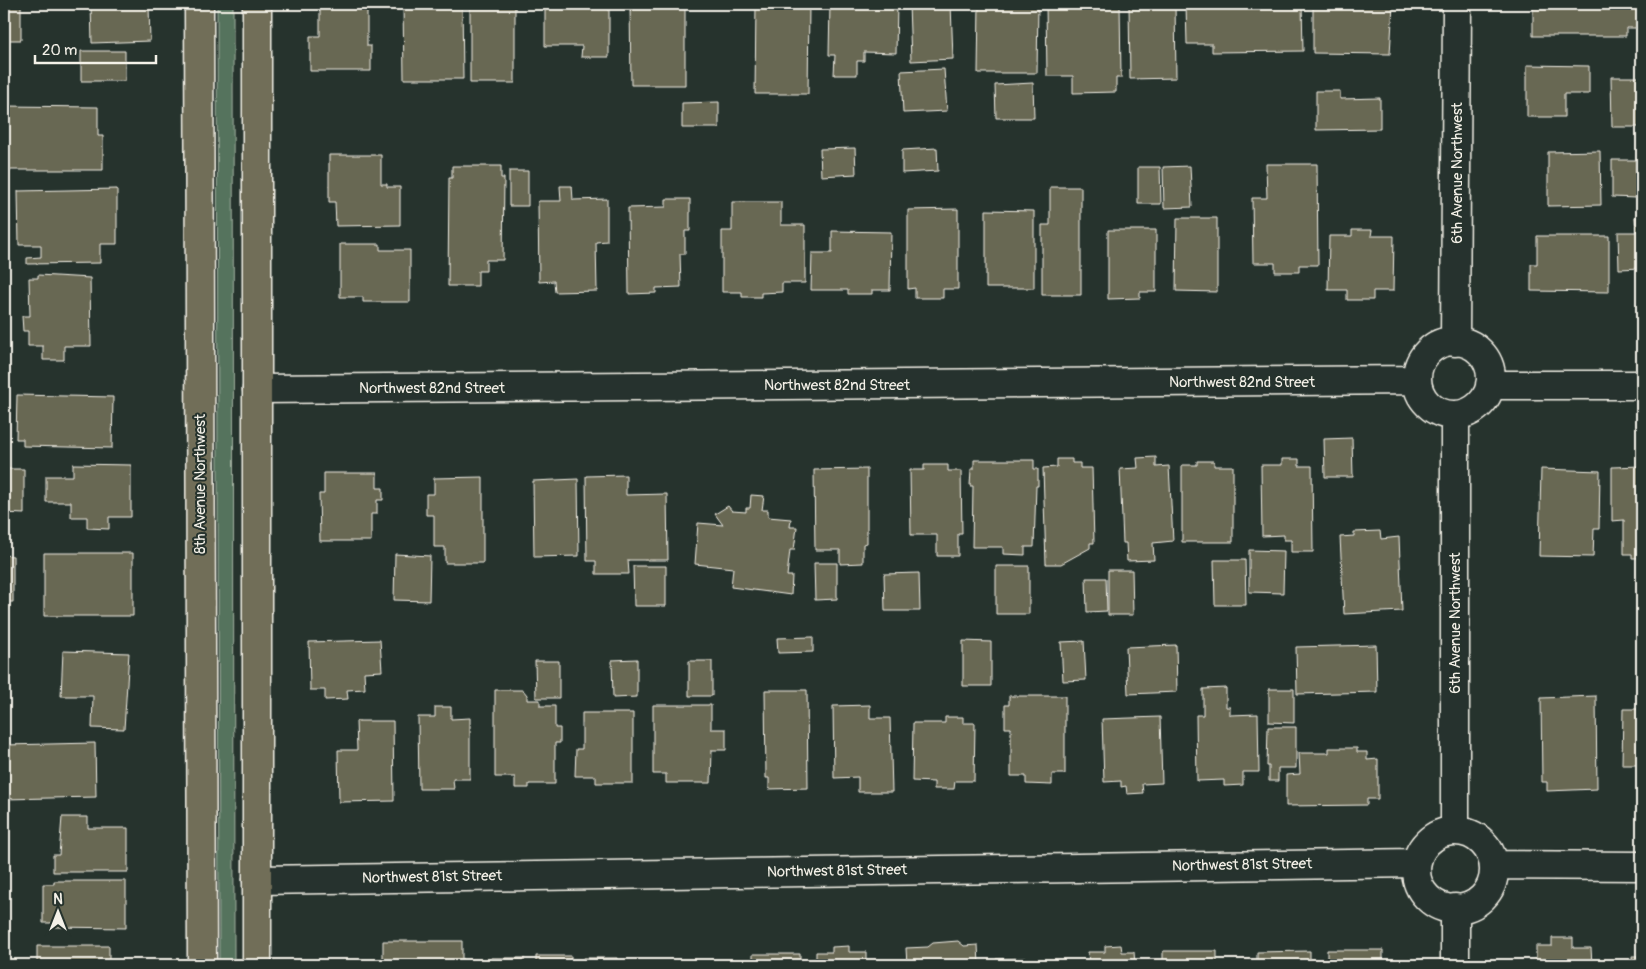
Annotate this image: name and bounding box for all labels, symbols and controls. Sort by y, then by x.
scale bar [35,32,156,64]
text: 20 m [42,41,77,60]
street label: 6th Avenue Northwest [1448,101,1467,244]
street label: Northwest 82nd Street [1169,373,1316,392]
street label: Northwest 82nd Street [764,376,911,395]
street label: Northwest 82nd Street [359,379,506,398]
street label: 8th Avenue Northwest [191,413,210,554]
street label: 6th Avenue Northwest [1446,551,1465,694]
street label: Northwest 81st Street [1172,854,1313,876]
street label: Northwest 81st Street [767,860,908,882]
street label: Northwest 81st Street [362,866,503,888]
north arrow [32,886,82,936]
text: N [53,891,63,908]

